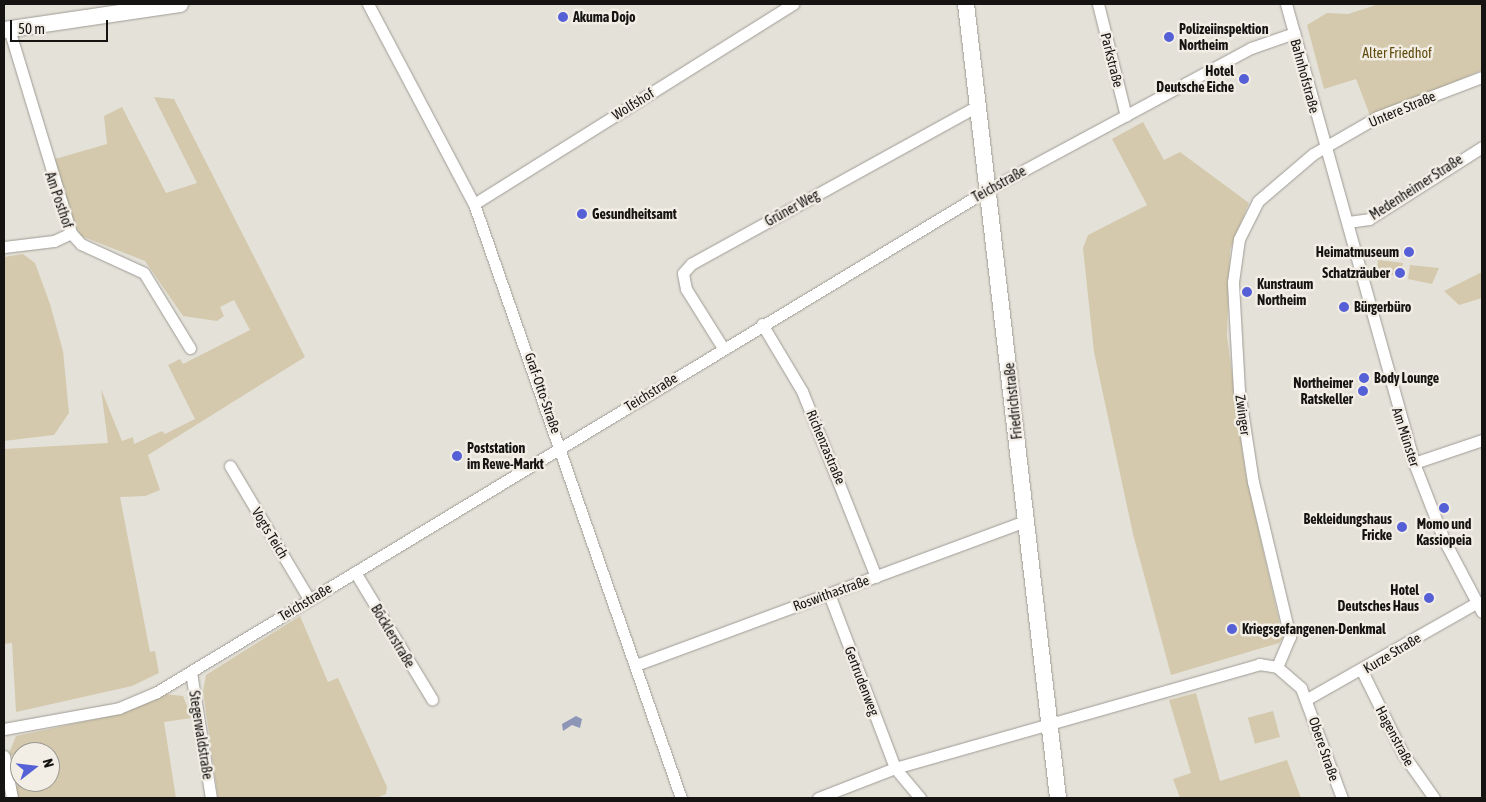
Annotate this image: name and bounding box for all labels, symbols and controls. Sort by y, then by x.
place label: Akuma Dojo [573,9,636,25]
scale bar [12,10,110,42]
marker: Akuma Dojo [557,11,569,23]
text: 50 m [18,20,45,37]
place label: Polizeiinspektion Northeim [1179,21,1268,54]
street label: Parkstraße [1097,31,1127,89]
marker: Polizeiinspektion Northeim [1163,31,1175,43]
street label: Bahnhofstraße [1287,37,1323,115]
park label: Alter Friedhof [1362,45,1432,61]
place label: Hotel Deutsche Eiche [1156,63,1234,95]
marker: Hotel Deutsche Eiche [1238,73,1250,85]
street label: Wolfshof [609,85,657,123]
street label: Untere Straße [1366,87,1438,131]
street label: Medenheimer Straße [1366,151,1466,223]
street label: Teichstraße [969,162,1029,206]
street label: Am Posthof [42,170,76,230]
street label: Grüner Weg [762,186,822,230]
place label: Gesundheitsamt [592,206,677,222]
marker: Gesundheitsamt [576,208,588,220]
place label: Heimatmuseum [1316,244,1399,260]
marker: Heimatmuseum [1403,246,1415,258]
place label: Schatzräuber [1322,265,1390,281]
marker: Schatzräuber [1394,267,1406,279]
place label: Kunstraum Northeim [1257,276,1313,308]
marker: Kunstraum Northeim [1241,286,1253,298]
place label: Bürgerbüro [1354,299,1411,315]
marker: Bürgerbüro [1338,301,1350,313]
street label: Graf-Otto-Straße [521,350,565,436]
street label: Friedrichstraße [1001,362,1025,440]
street label: Teichstraße [621,369,681,415]
place label: Body Lounge [1374,370,1439,386]
marker: Body Lounge [1358,372,1370,384]
place label: Northeimer Ratskeller [1293,375,1353,408]
marker: Northeimer Ratskeller [1357,385,1369,397]
street label: Zwinger [1232,394,1254,436]
street label: Am Münster [1389,405,1423,469]
street label: Richenzastraße [803,407,849,487]
place label: Poststation im Rewe-Markt [467,440,544,472]
marker: Poststation im Rewe-Markt [451,450,463,462]
marker: Momo und Kassiopeia [1438,502,1450,514]
street label: Vogts Teich [248,504,292,562]
place label: Bekleidungshaus Fricke [1304,511,1392,544]
place label: Momo und Kassiopeia [1416,516,1472,548]
marker: Bekleidungshaus Fricke [1396,521,1408,533]
street label: Roswithastraße [791,571,871,615]
street label: Teichstraße [275,580,335,624]
place label: Hotel Deutsches Haus [1338,582,1419,614]
marker: Hotel Deutsches Haus [1423,592,1435,604]
street label: Böcklerstraße [368,601,418,671]
place label: Kriegsgefangenen-Denkmal [1242,621,1386,637]
marker: Kriegsgefangenen-Denkmal [1226,623,1238,635]
street label: Kurze Straße [1360,629,1424,677]
street label: Gertrudenweg [841,644,883,718]
street label: Stegerwaldstraße [186,689,216,781]
street label: Hagenstraße [1372,703,1418,769]
street label: Obere Straße [1305,715,1343,783]
north arrow [10,742,60,792]
text: N [40,757,57,769]

